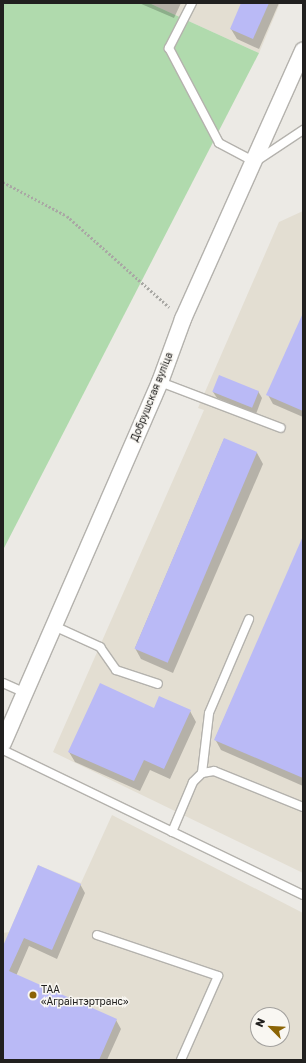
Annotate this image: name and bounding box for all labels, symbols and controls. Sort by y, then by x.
street label: Добрушская вуліца [129,351,175,443]
place label: ТАА «Аграінтэртранс» [41,983,128,1006]
marker: ТАА «Аграінтэртранс» [28,990,38,1000]
north arrow [250,1007,290,1047]
text: N [252,1016,267,1029]

